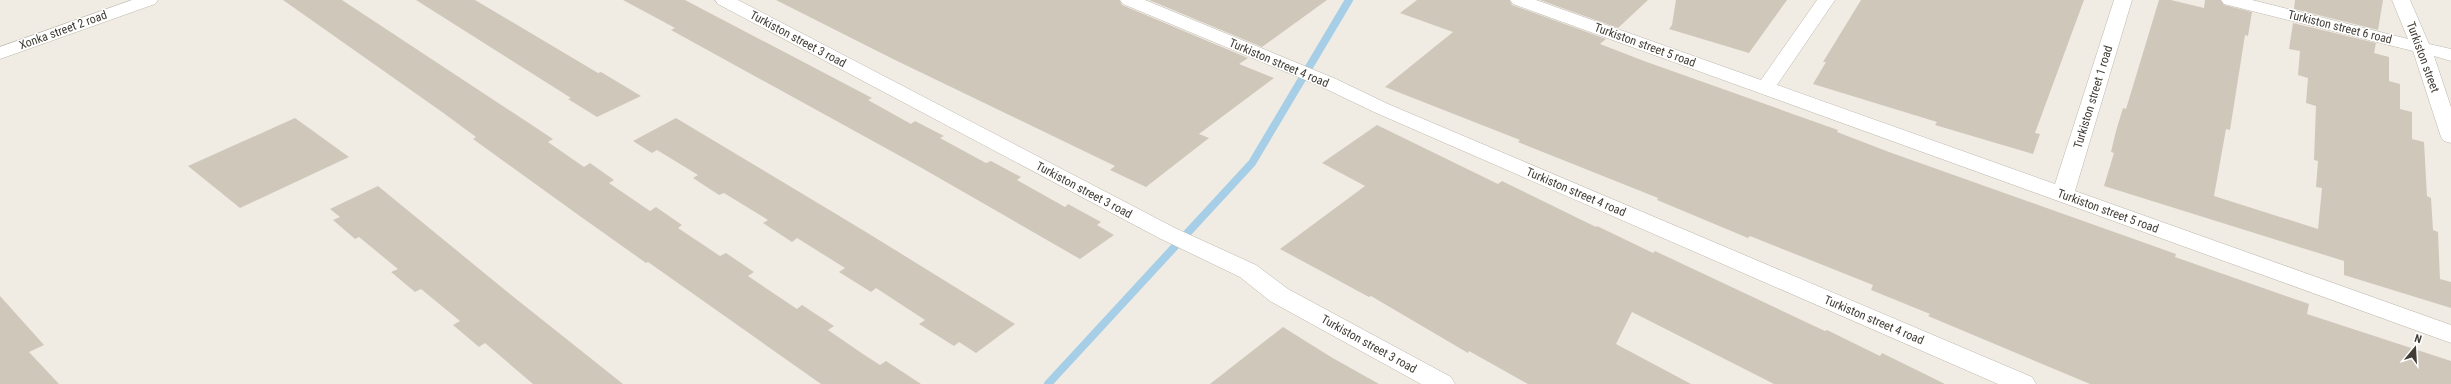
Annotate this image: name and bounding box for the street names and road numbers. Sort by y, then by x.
street label: Turkiston street 6 road [2286,7,2394,47]
street label: Xonka street 2 road [17,8,109,52]
street label: Turkiston street 3 road [748,8,849,70]
street label: Turkiston street 5 road [1592,20,1698,70]
street label: Turkiston street [2404,20,2442,95]
street label: Turkiston street 4 road [1227,36,1331,90]
street label: Turkiston street 1 road [2071,44,2115,150]
street label: Turkiston street 3 road [1034,159,1135,221]
street label: Turkiston street 4 road [1524,165,1628,219]
street label: Turkiston street 5 road [2055,186,2161,236]
street label: Turkiston street 4 road [1822,293,1926,347]
street label: Turkiston street 3 road [1319,312,1419,376]

